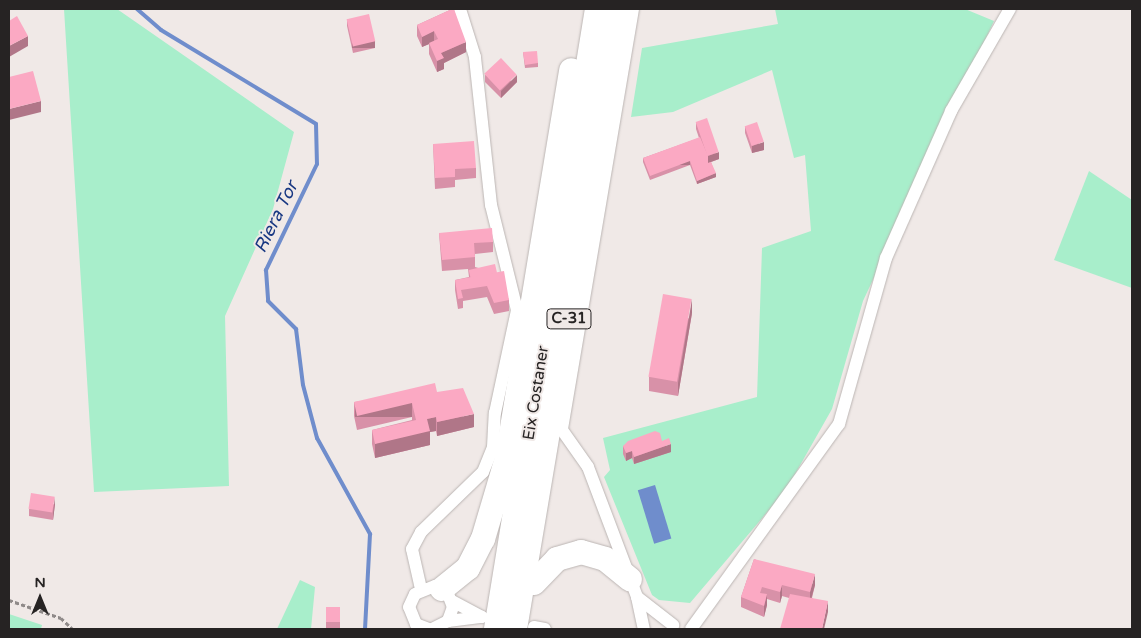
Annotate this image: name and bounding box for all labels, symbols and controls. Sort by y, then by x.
water label: Riera Tor [249,178,303,256]
road number: C-31 [545,306,593,332]
street label: Eix Costaner [519,344,553,442]
north arrow [15,573,65,623]
text: N [34,574,46,591]

